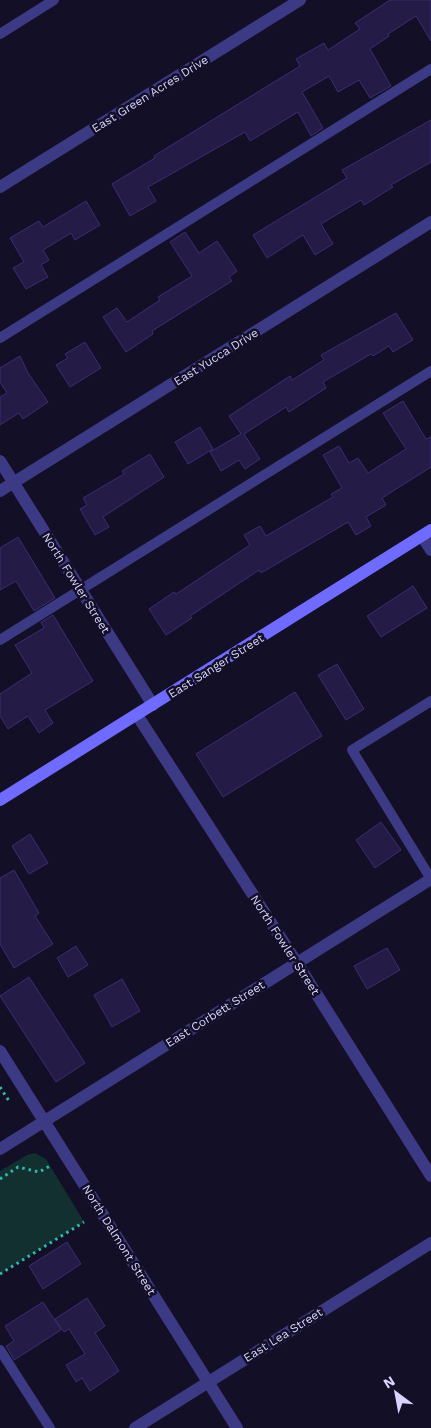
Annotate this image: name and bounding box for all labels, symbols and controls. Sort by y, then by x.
street label: East Green Acres Drive [89,52,211,136]
street label: East Yucca Drive [171,325,261,389]
street label: North Fowler Street [39,530,113,636]
street label: East Sanger Street [166,631,266,701]
street label: North Fowler Street [248,892,322,998]
street label: East Corbett Street [163,978,267,1050]
street label: North Dalmont Street [79,1182,159,1298]
street label: East Lea Street [241,1305,325,1365]
north arrow [371,1368,421,1418]
text: N [380,1372,398,1392]

